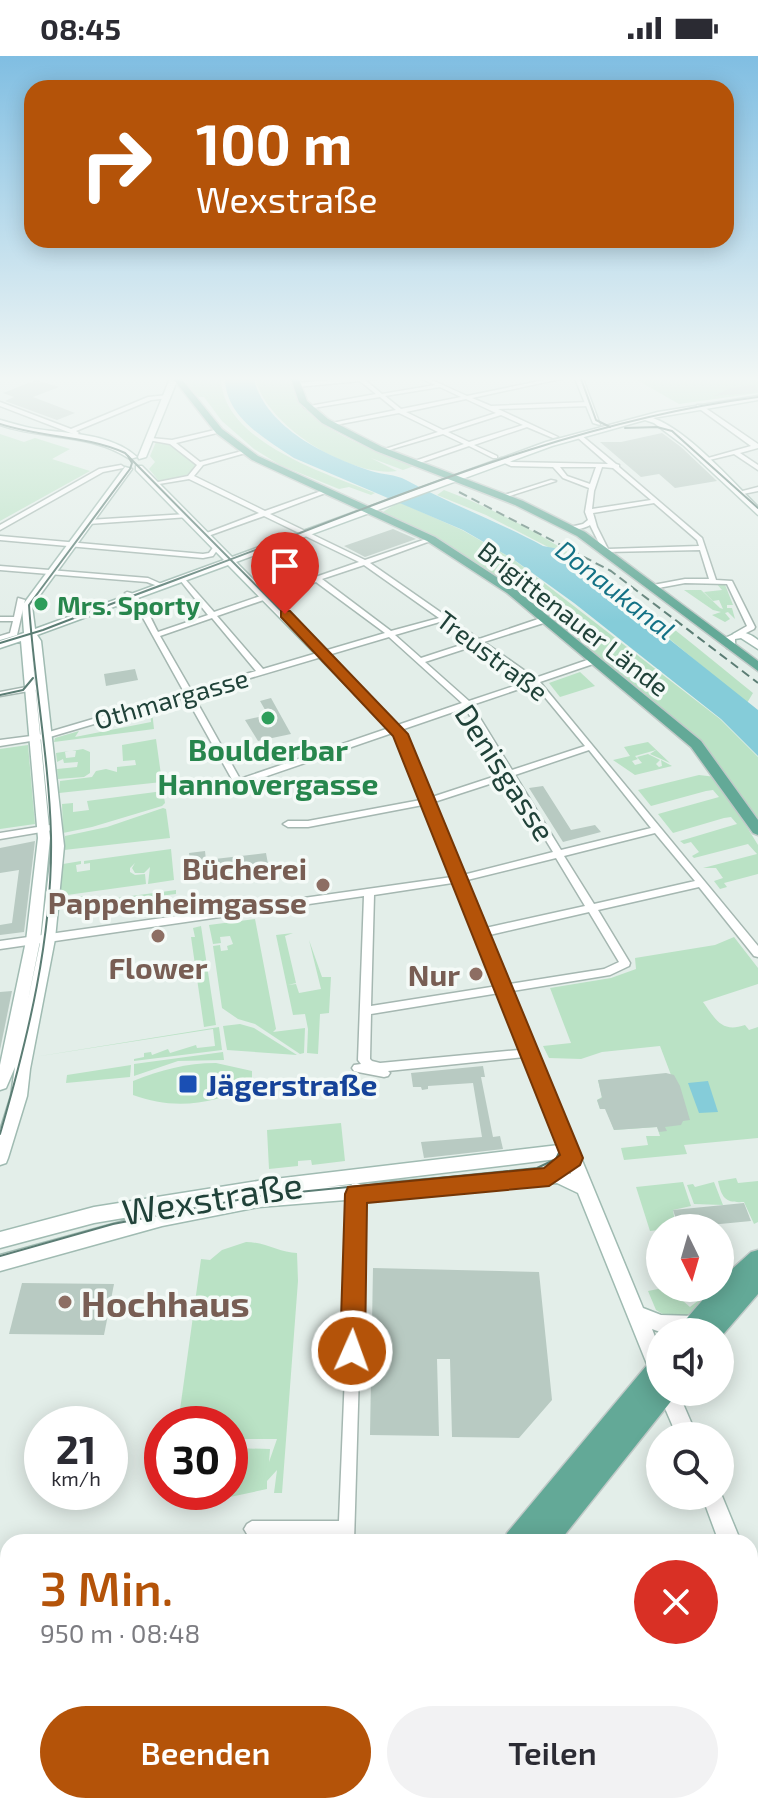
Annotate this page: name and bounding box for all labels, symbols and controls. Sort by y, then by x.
text: 08:45 [40,10,121,46]
text: 100 m [196,109,352,176]
icon: right [64,112,168,216]
text: Wexstraße [196,177,378,220]
pin [251,532,319,614]
water label: Donaukanal [550,533,682,645]
street label: Brigittenauer Lände [473,534,675,702]
icon: arrive [263,544,307,588]
place label: Mrs. Sporty [57,589,201,621]
marker: Mrs. Sporty [32,595,50,613]
street label: Treustraße [431,603,555,707]
street label: Othmargasse [90,661,252,735]
street label: Denisgasse [448,697,564,847]
marker: Boulderbar Hannovergasse [259,709,277,727]
place label: Boulderbar Hannovergasse [158,731,378,801]
place label: Bücherei Pappenheimgasse [48,850,307,920]
marker: Bücherei Pappenheimgasse [314,876,332,894]
marker: Flower [149,927,167,945]
place label: Flower [108,949,208,985]
place label: Nur [408,956,460,992]
marker: Nur [467,965,485,983]
place label: Jägerstraße [206,1066,377,1102]
marker: Jägerstraße [177,1073,199,1095]
street label: Wexstraße [119,1162,305,1232]
north arrow [646,1214,734,1302]
map controls [646,1214,734,1510]
place label: Hochhaus [81,1281,250,1324]
marker: Hochhaus [56,1293,74,1311]
position arrow [310,1309,394,1393]
button: sound [646,1318,734,1406]
speed limit sign: 30 [144,1406,248,1510]
button: search [646,1422,734,1510]
text: 21 [56,1424,96,1472]
text: km/h [51,1466,101,1490]
text: 3 Min. [40,1558,173,1616]
button: close [634,1560,718,1644]
text: 950 m · 08:48 [40,1617,200,1648]
button: Beenden [40,1706,371,1798]
button: Teilen [387,1706,718,1798]

